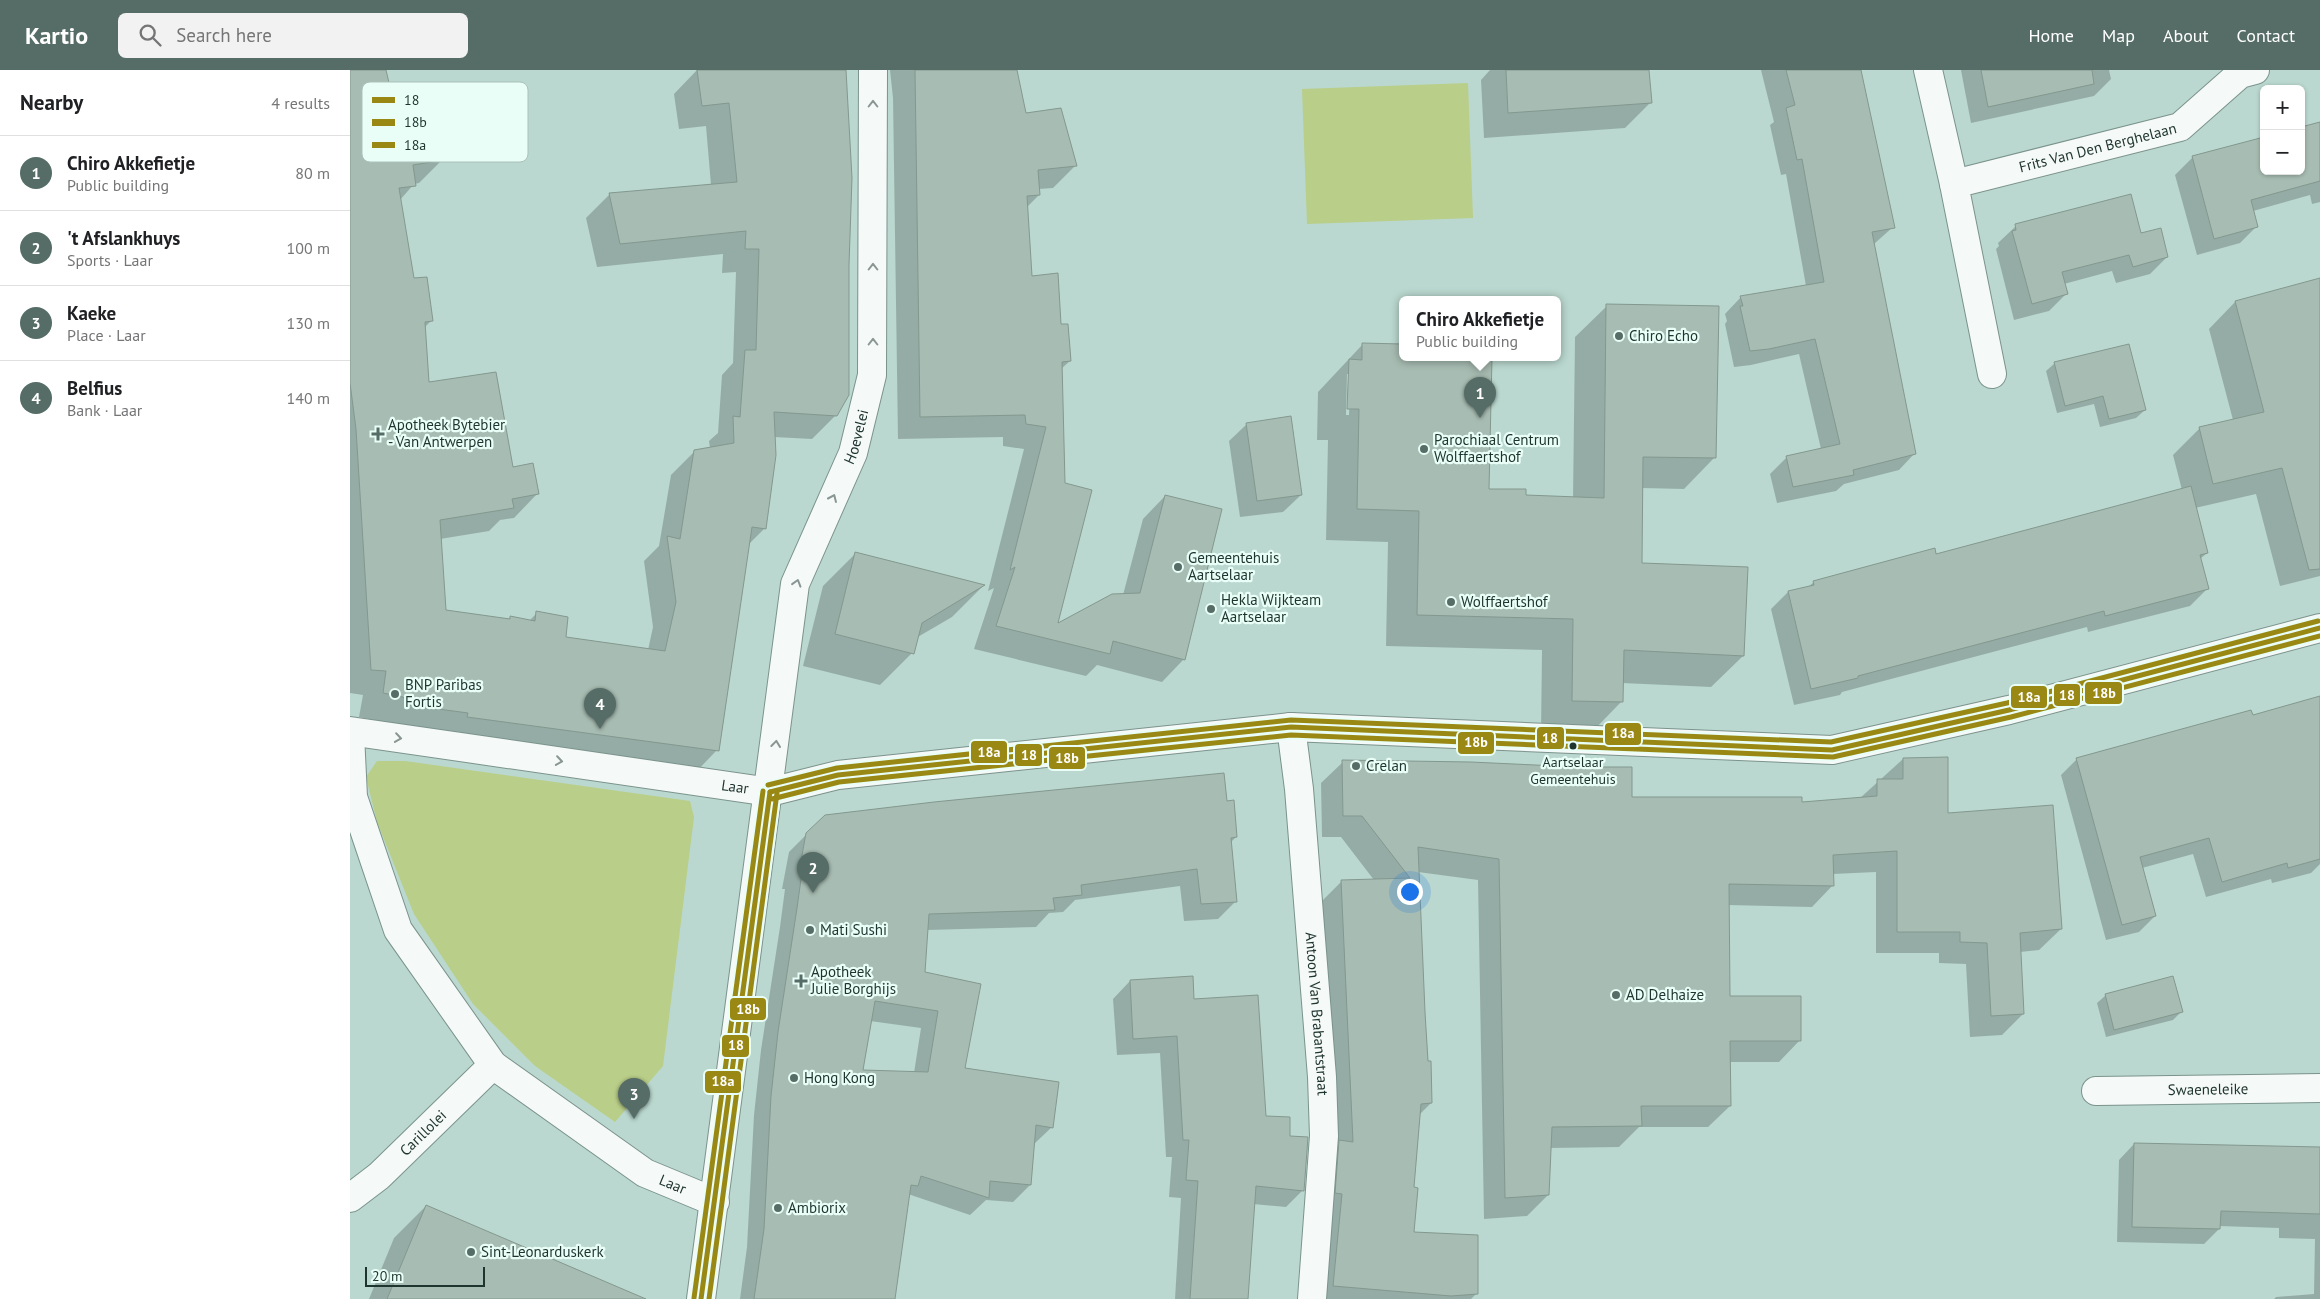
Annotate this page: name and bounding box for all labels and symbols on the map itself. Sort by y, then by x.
legend [362,82,528,162]
text: 18 [404,91,419,109]
one-way arrow [868,100,878,108]
text: 18b [404,113,427,131]
street label: Frits Van Den Berghelaan [2017,118,2178,176]
text: 18a [404,136,426,154]
one-way arrow [868,262,878,270]
place label: Chiro Echo [1629,326,1698,345]
marker: Chiro Echo [1613,330,1625,342]
one-way arrow [868,338,878,346]
pin: 1 [1464,377,1496,418]
street label: Hoevelei [839,407,872,467]
place label: Apotheek Bytebier - Van Antwerpen [388,415,505,451]
marker: Apotheek Bytebier - Van Antwerpen [372,428,384,440]
place label: Parochiaal Centrum Wolffaertshof [1434,430,1559,466]
marker: Parochiaal Centrum Wolffaertshof [1418,443,1430,455]
one-way arrow [827,494,838,503]
place label: Gemeentehuis Aartselaar [1188,548,1279,584]
marker: Gemeentehuis Aartselaar [1172,561,1184,573]
one-way arrow [791,579,802,587]
place label: Hekla Wijkteam Aartselaar [1221,590,1321,626]
place label: Wolffaertshof [1461,592,1549,611]
marker: Wolffaertshof [1445,596,1457,608]
marker: Hekla Wijkteam Aartselaar [1205,603,1217,615]
place label: BNP Paribas Fortis [405,675,482,711]
line badge: 18b [2084,681,2123,705]
line badge: 18 [2053,683,2081,707]
text: 18b [2092,684,2116,702]
line badge: 18a [2010,685,2048,709]
text: 18 [2059,686,2075,704]
marker: BNP Paribas Fortis [389,688,401,700]
pin: 4 [584,688,616,729]
text: 18a [2018,688,2040,706]
line badge: 18a [1604,722,1642,746]
text: 18a [1612,724,1634,742]
line badge: 18 [1536,726,1565,750]
text: 18 [1542,729,1558,747]
line badge: 18b [1457,731,1495,755]
one-way arrow [395,732,403,743]
text: 18b [1464,733,1488,751]
one-way arrow [770,740,780,748]
line badge: 18a [970,740,1008,764]
marker: Aartselaar Gemeentehuis [1568,741,1578,751]
text: 18a [978,743,1000,761]
line badge: 18 [1014,743,1043,767]
text: 18 [1021,746,1037,764]
line badge: 18b [1048,746,1086,770]
text: 18b [1055,749,1079,767]
place label: Aartselaar Gemeentehuis [1530,753,1616,788]
one-way arrow [555,756,563,766]
place label: Crelan [1366,756,1407,775]
marker: Crelan [1350,760,1362,772]
street label: Laar [720,775,750,798]
pin: 2 [797,852,829,893]
your location [1397,879,1423,905]
place label: Mati Sushi [820,920,887,939]
marker: Mati Sushi [804,924,816,936]
street label: Antoon Van Brabantstraat [1301,931,1333,1096]
place label: Apotheek Julie Borghijs [810,962,896,998]
marker: Apotheek Julie Borghijs [795,975,807,987]
place label: AD Delhaize [1626,985,1704,1004]
marker: AD Delhaize [1610,989,1622,1001]
line badge: 18b [729,997,767,1021]
text: 18b [736,1000,760,1018]
line badge: 18 [721,1034,750,1058]
text: 18 [728,1036,744,1054]
place label: Hong Kong [804,1068,875,1087]
line badge: 18a [704,1070,742,1094]
text: 18a [712,1072,734,1090]
marker: Hong Kong [788,1072,800,1084]
pin: 3 [618,1078,650,1119]
street label: Swaeneleike [2168,1079,2248,1099]
street label: Carillolei [395,1106,450,1160]
street label: Laar [657,1170,689,1198]
place label: Ambiorix [788,1198,846,1217]
marker: Ambiorix [772,1202,784,1214]
place label: Sint-Leonarduskerk [481,1242,605,1261]
marker: Sint-Leonarduskerk [465,1246,477,1258]
scale bar [365,1264,485,1287]

